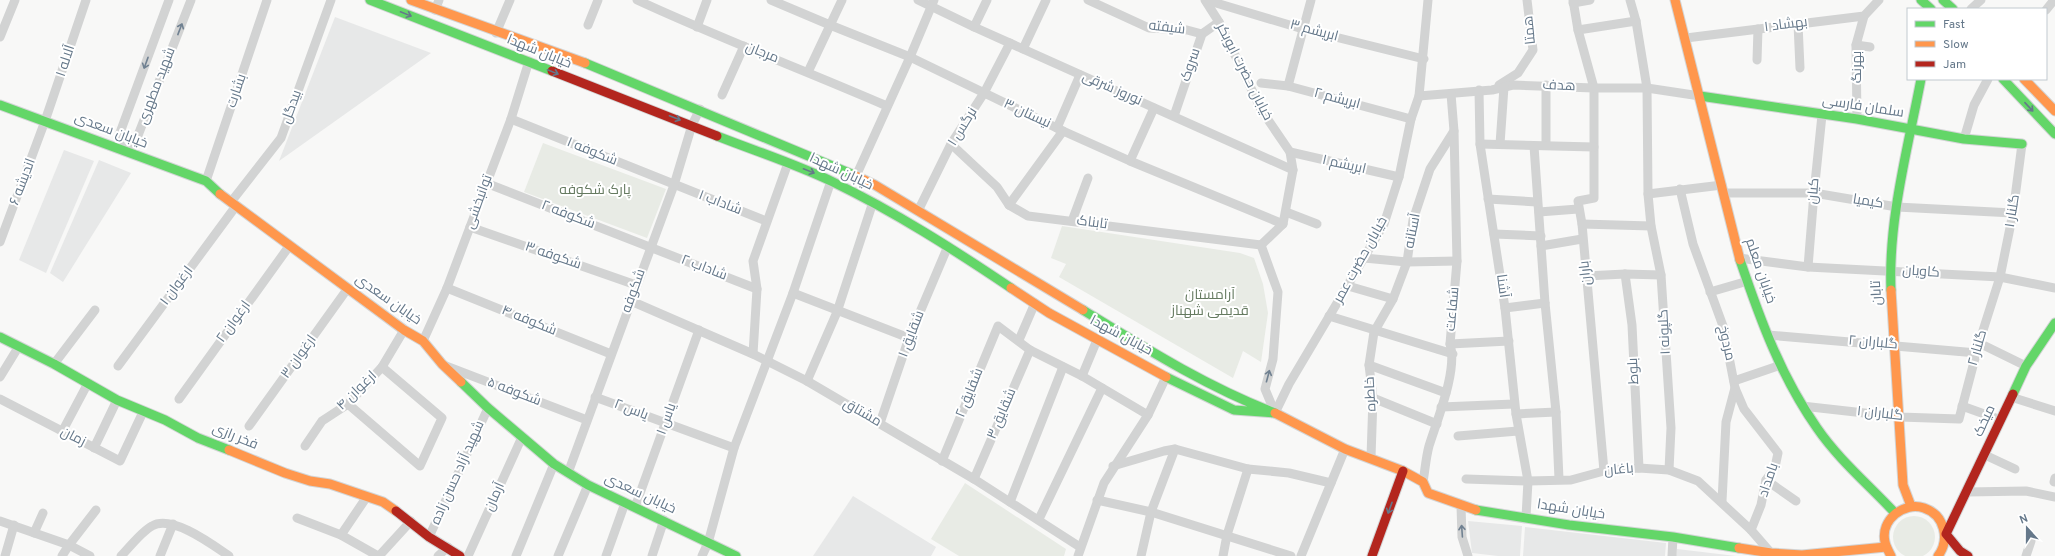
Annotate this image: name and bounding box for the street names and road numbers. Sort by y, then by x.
street label: بهشاد ۱ [1763,14,1809,36]
street label: همتا [1520,15,1540,45]
street label: ابریشم ۳ [1288,16,1340,46]
street label: شیفته [1148,17,1186,39]
street label: خیابان حضرت ابوبکر [1212,20,1276,124]
street label: خیابان شهدا [504,31,574,73]
street label: مرجان [743,39,781,67]
street label: آلاله ۱ [53,43,79,79]
street label: شهید مطهری [135,45,179,127]
street label: سروک [1177,46,1205,84]
street label: بهرنگ [1849,51,1866,83]
street label: نوروز شرقی [1079,68,1145,110]
street label: بشارت [223,72,251,110]
street label: هدف [1542,77,1576,95]
street label: ابریشم ۲ [1312,85,1362,113]
street label: بیدگل [278,88,306,126]
street label: سلمان فارسی [1821,92,1905,122]
street label: نیستان ۳ [1001,96,1053,132]
street label: نرگس ۱ [945,104,981,150]
street label: خیابان سعدی [72,109,150,153]
street label: شکوفه ۱ [564,134,620,170]
street label: خیابان شهدا [806,150,876,194]
street label: ابریشم ۱ [1320,152,1368,178]
street label: اندیشه ۶ [6,156,40,208]
street label: توانبخشی [461,172,497,231]
street label: کیان [1804,177,1824,205]
street label: شاداب ۱ [696,187,744,219]
street label: کیمیا [1852,191,1884,213]
street label: گلنار ۱ [2002,193,2024,229]
street label: شکوفه ۲ [539,197,597,233]
street label: آستانه [1401,212,1425,250]
street label: تابناک [1076,213,1109,233]
street label: خیابان حضرت عمر [1330,214,1392,307]
street label: خیابان معلم [1741,236,1779,306]
street label: شکوفه ۳ [523,238,583,274]
street label: شاداب ۲ [679,251,729,285]
street label: باران [1576,260,1596,286]
street label: کاویان [1902,262,1940,282]
street label: ارغوان ۱ [157,263,197,309]
street label: شکوفه [618,267,650,315]
street label: خیابان سعدی [352,271,424,329]
street label: آشنا [1492,273,1512,299]
street label: تابان [1868,280,1886,306]
street label: شفاعت [1443,286,1463,332]
street label: ارغوان ۲ [213,298,255,346]
street label: شکوفه ۴ [499,302,559,340]
street label: شقایق ۱ [895,308,929,360]
street label: گلپونه ۱ [1655,309,1675,355]
street label: خیابان شهدا [1087,312,1155,360]
street label: مردوخ [1714,324,1738,362]
street label: گلنار ۲ [1965,328,1991,368]
street label: ارغوان ۳ [278,332,320,382]
street label: گلباران ۲ [1848,332,1898,354]
street label: بلوط [1625,357,1643,385]
street label: شقایق ۲ [952,366,988,420]
street label: ارغوان ۴ [333,368,381,414]
street label: شکوفه ۵ [485,374,543,410]
street label: خاطره [1362,376,1380,412]
street label: شقایق ۳ [984,386,1020,442]
street label: مشتاق [840,395,884,431]
street label: یاس ۲ [611,396,651,424]
street label: یاس ۱ [653,401,681,437]
street label: میخک [1970,402,2000,440]
street label: گلباران ۱ [1856,403,1904,425]
street label: شهید آزاد حسن زاده [427,418,489,528]
street label: فخر رازی [210,420,260,454]
street label: زمان [58,423,88,451]
street label: باغان [1604,460,1634,480]
street label: بامداد [1755,461,1783,499]
street label: خیابان سعدی [602,470,678,518]
street label: آرمان [481,480,509,514]
street label: خیابان شهدا [1536,496,1606,524]

